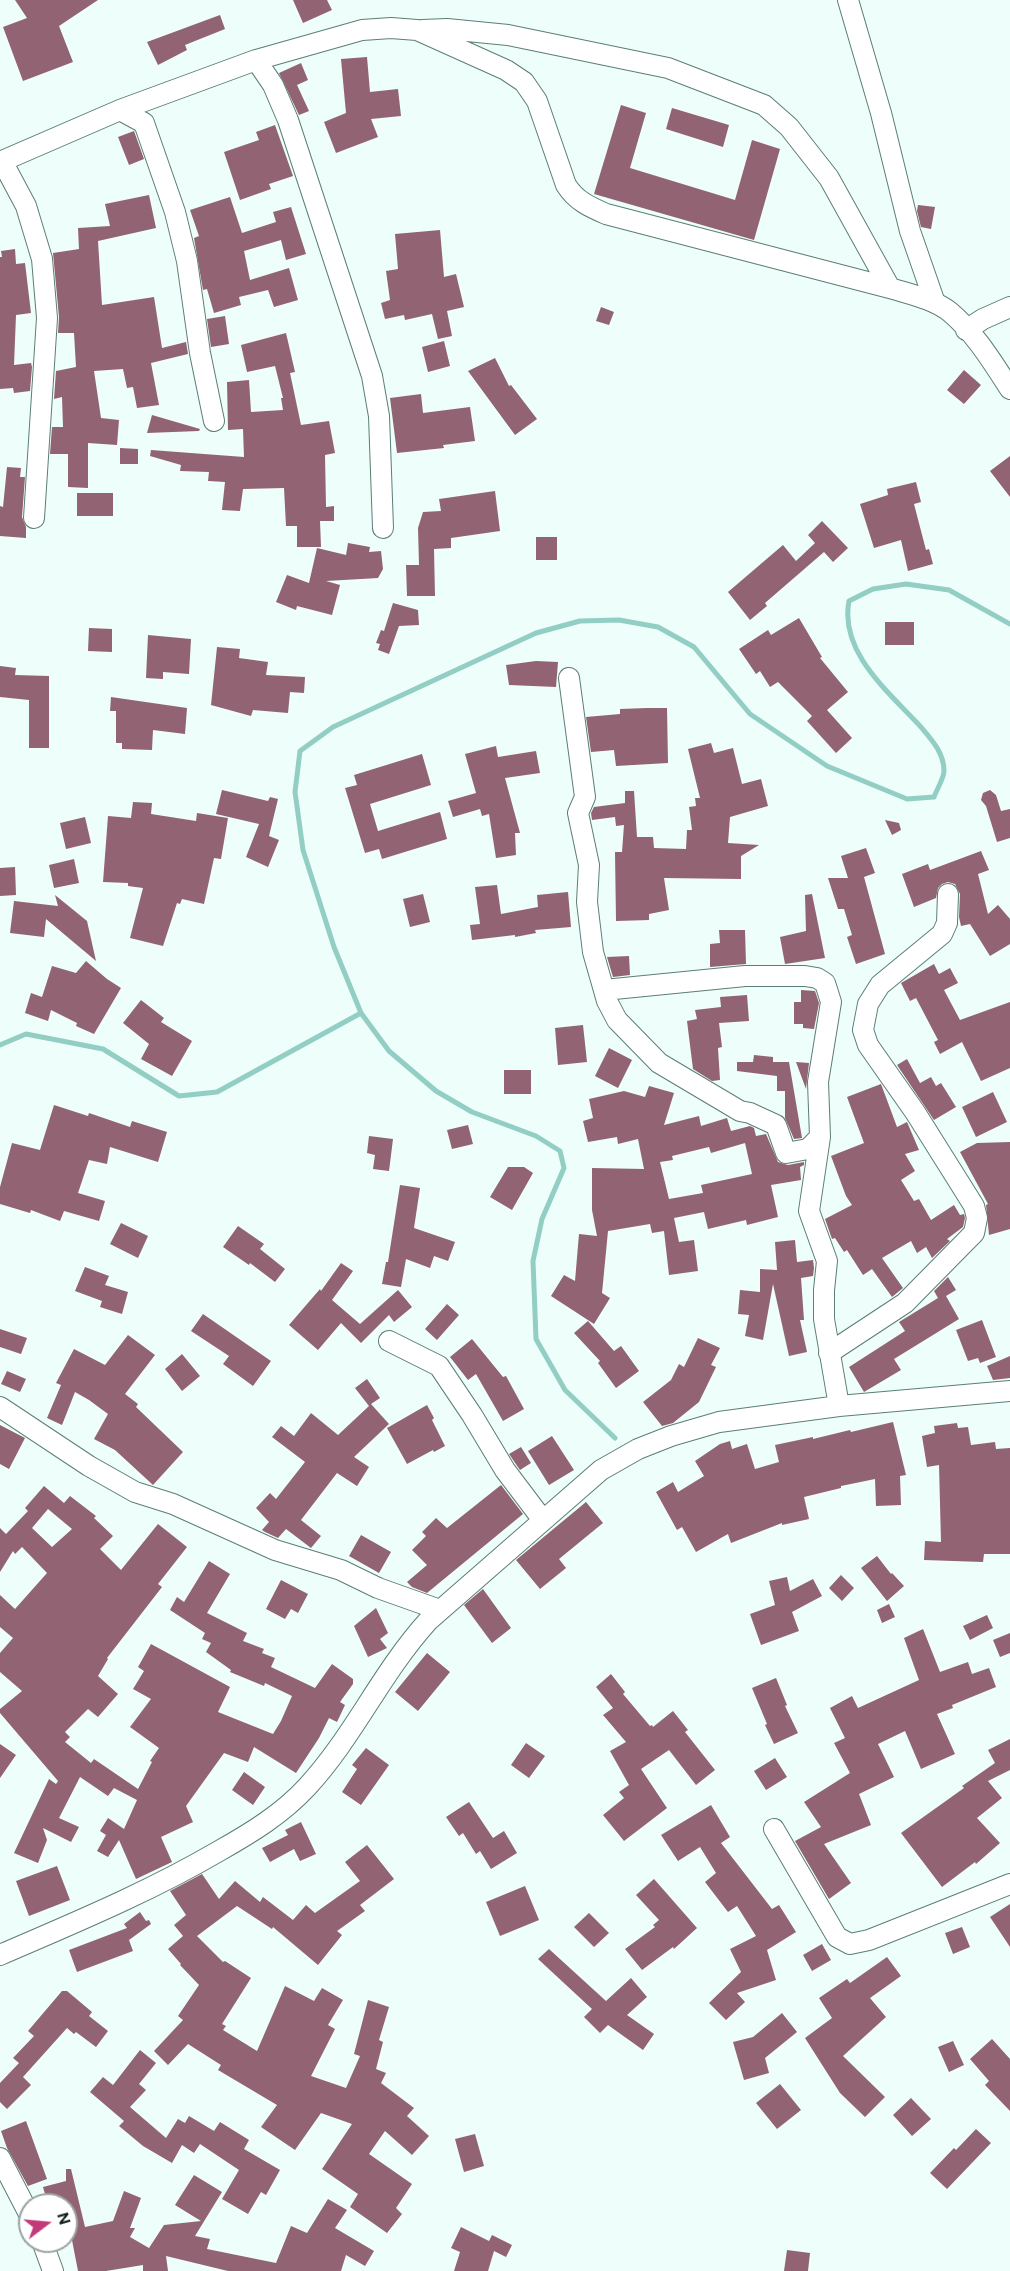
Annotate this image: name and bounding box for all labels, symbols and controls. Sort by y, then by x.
north arrow [18,2193,78,2253]
text: N [52,2210,76,2227]

